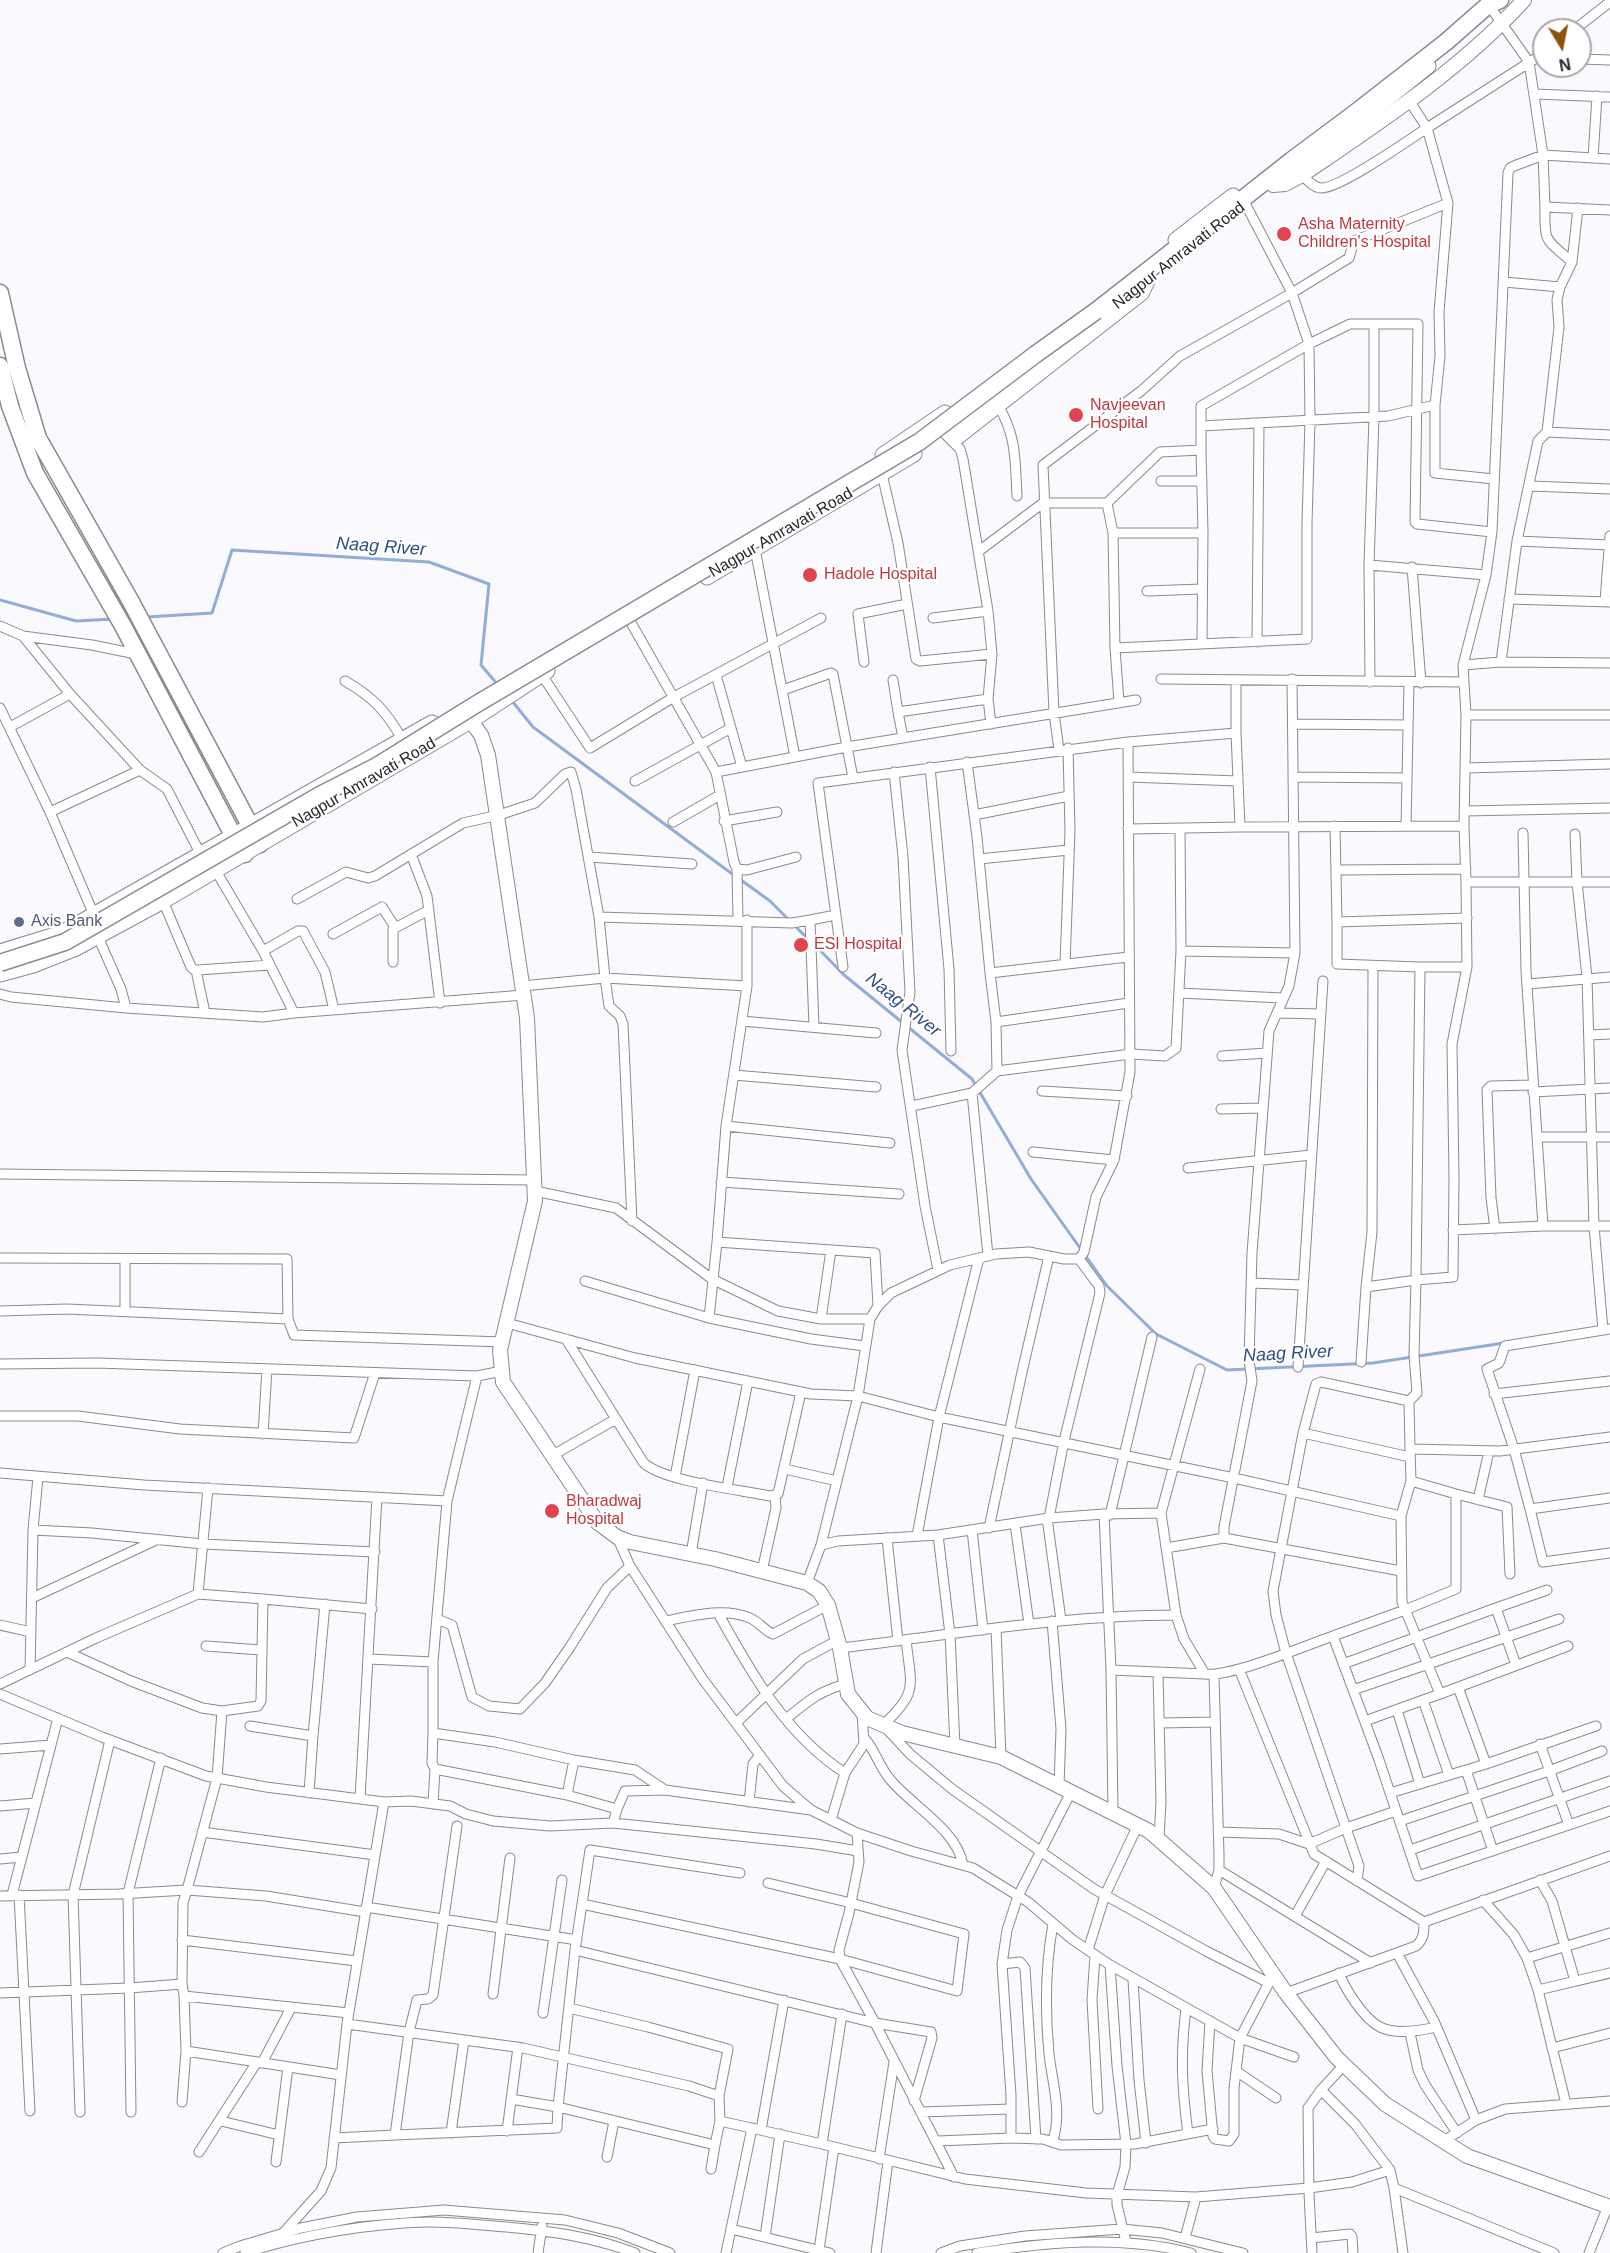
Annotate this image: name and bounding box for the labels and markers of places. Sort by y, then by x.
place label: Asha Maternity Children's Hospital [1298,215,1431,253]
marker: Asha Maternity Children's Hospital [1275,225,1293,243]
place label: Navjeevan Hospital [1090,396,1166,434]
marker: Navjeevan Hospital [1067,406,1085,424]
place label: Hadole Hospital [824,565,937,585]
marker: Hadole Hospital [801,566,819,584]
place label: Axis Bank [31,912,102,932]
marker: Axis Bank [12,915,26,929]
place label: ESI Hospital [814,935,902,955]
marker: ESI Hospital [792,936,810,954]
place label: Bharadwaj Hospital [566,1492,642,1530]
marker: Bharadwaj Hospital [543,1502,561,1520]

